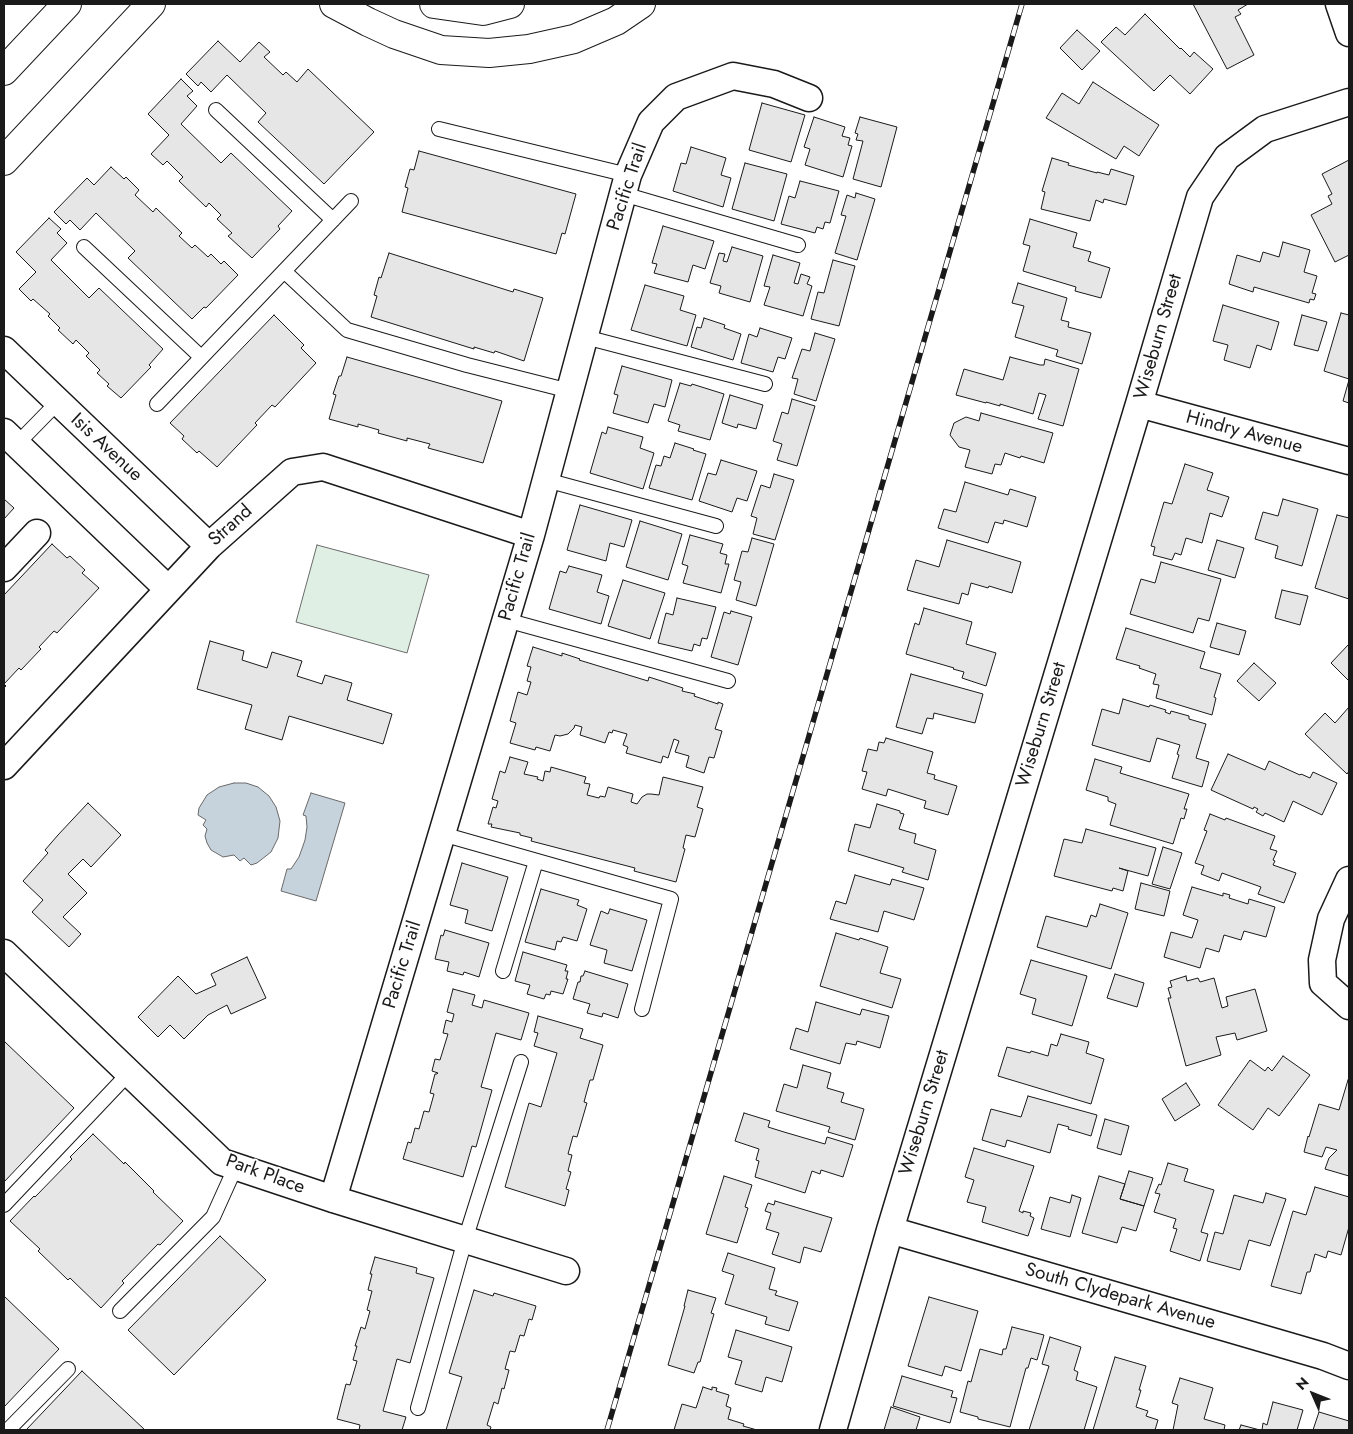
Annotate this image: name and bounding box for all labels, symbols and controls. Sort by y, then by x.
street label: Pacific Trail [603,140,653,234]
street label: Wiseburn Street [1130,272,1188,402]
street label: Hindry Avenue [1183,407,1305,459]
street label: Isis Avenue [65,409,147,487]
street label: Strand [204,500,258,552]
street label: Pacific Trail [495,530,541,624]
street label: Wiseburn Street [1012,660,1072,790]
street label: Pacific Trail [379,918,427,1012]
street label: Wiseburn Street [895,1048,955,1178]
street label: Park Place [222,1150,308,1200]
street label: South Clydepark Avenue [1022,1259,1218,1335]
north arrow [1288,1369,1338,1419]
text: N [1291,1373,1313,1395]

